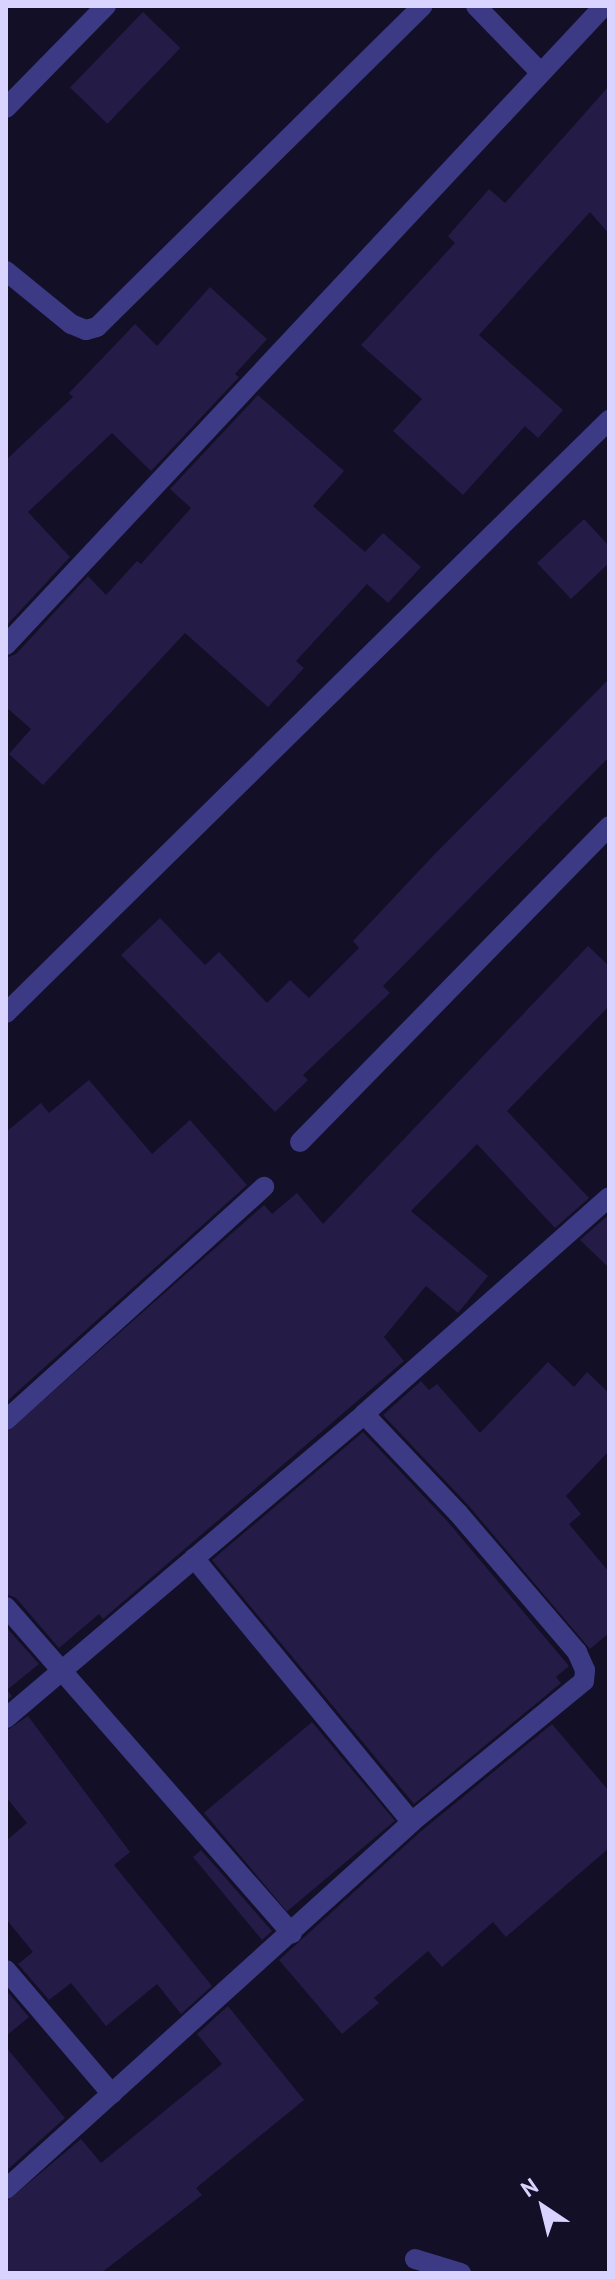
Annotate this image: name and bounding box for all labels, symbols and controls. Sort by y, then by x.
north arrow [503,2167,583,2247]
text: N [515,2172,543,2203]

